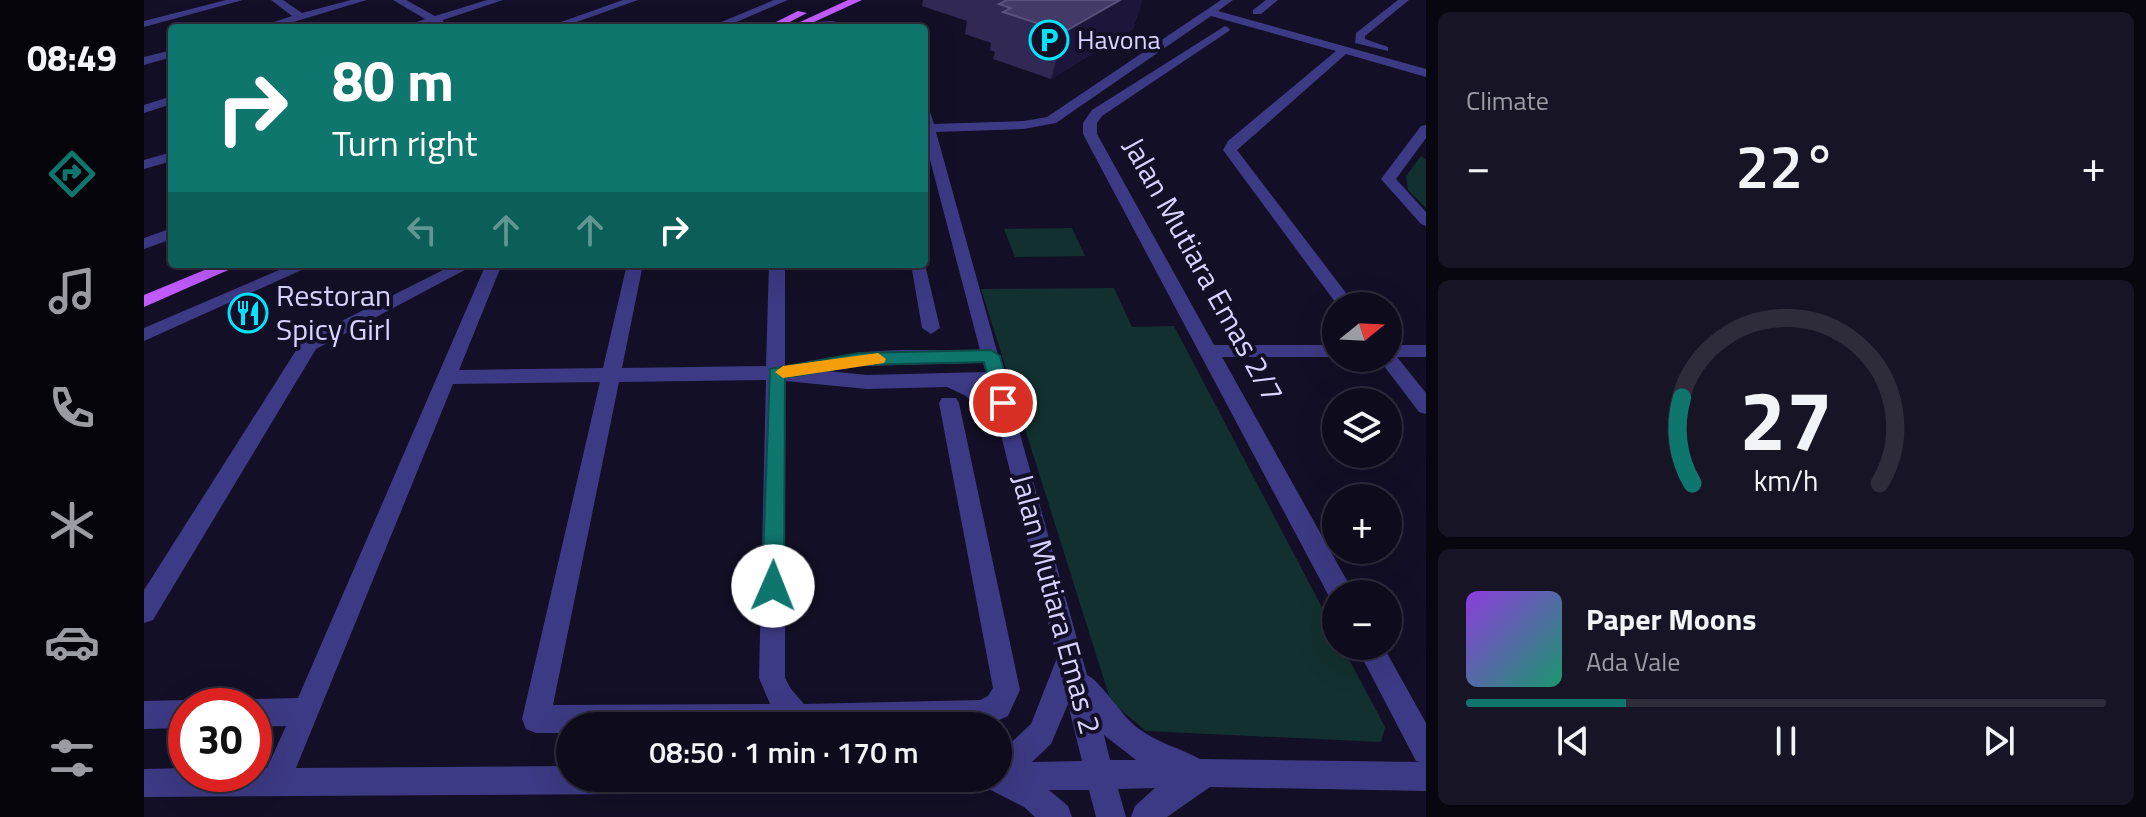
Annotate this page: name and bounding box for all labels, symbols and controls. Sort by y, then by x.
parking icon: Havona [1028,19,1070,61]
place label: Havona [1077,20,1160,59]
text: 08:49 [27,30,117,85]
text: 80 m [332,38,454,123]
icon: right [200,56,304,160]
text: Climate [1466,81,1549,120]
text: Turn right [332,115,477,170]
text: 22° [1736,120,1836,211]
street label: Jalan Mutiara Emas 2/7 [1112,129,1296,410]
text: − [1466,132,1491,199]
text: + [2081,132,2106,199]
icon: directions [44,146,100,202]
icon: left [400,208,444,252]
icon: ahead [484,208,528,252]
icon: ahead [568,208,612,252]
icon: right [652,208,696,252]
icon: music [44,263,100,319]
place label: Restoran Spicy Girl [276,272,391,352]
restaurant icon: Restoran Spicy Girl [227,292,269,334]
north arrow [1322,292,1402,372]
map controls [1322,292,1402,660]
text: 27 [1739,356,1833,482]
pin [969,369,1037,437]
icon: phone [44,380,100,436]
icon: arrive [981,381,1025,425]
button: layers [1322,388,1402,468]
text: km/h [1754,460,1818,503]
street label: Jalan Mutiara Emas 2 [1000,468,1114,739]
button: + [1322,484,1402,564]
icon: climate [44,497,100,553]
position arrow [731,544,815,628]
button: − [1322,580,1402,660]
text: Paper Moons [1586,596,1756,642]
icon: car [44,614,100,670]
text: Ada Vale [1586,642,1680,681]
speed limit sign: 30 [168,688,272,792]
icon: previous [1551,719,1595,763]
icon: pause [1764,719,1808,763]
icon: next [1977,719,2021,763]
text: 08:50 · 1 min · 170 m [649,729,919,775]
icon: filters [44,730,100,786]

